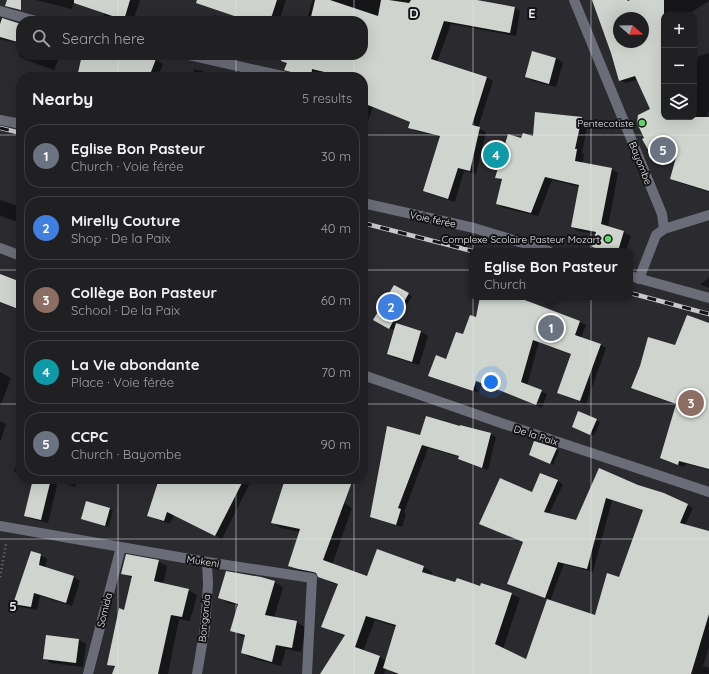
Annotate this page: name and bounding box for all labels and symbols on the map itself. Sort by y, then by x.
text: D [409,5,419,21]
text: E [528,5,536,21]
north arrow [613,12,649,48]
place label: Pentecotiste [577,117,634,130]
marker: Pentecotiste [637,118,647,128]
pin: 5 [650,135,676,165]
pin: 4 [483,140,509,170]
street label: Bayombe [626,140,655,187]
street label: Voie férée [409,208,457,231]
place label: Complexe Scolaire Pasteur Mozart [442,233,601,246]
marker: Complexe Scolaire Pasteur Mozart [603,234,613,244]
pin: 2 [378,292,404,322]
pin: 1 [538,313,564,343]
your location [481,372,501,392]
pin: 3 [678,388,704,418]
street label: De la Paix [512,422,560,449]
street label: Mukeni [186,553,220,570]
street label: Somida [94,592,115,629]
street label: Bongonda [196,593,213,643]
text: 5 [9,598,17,614]

